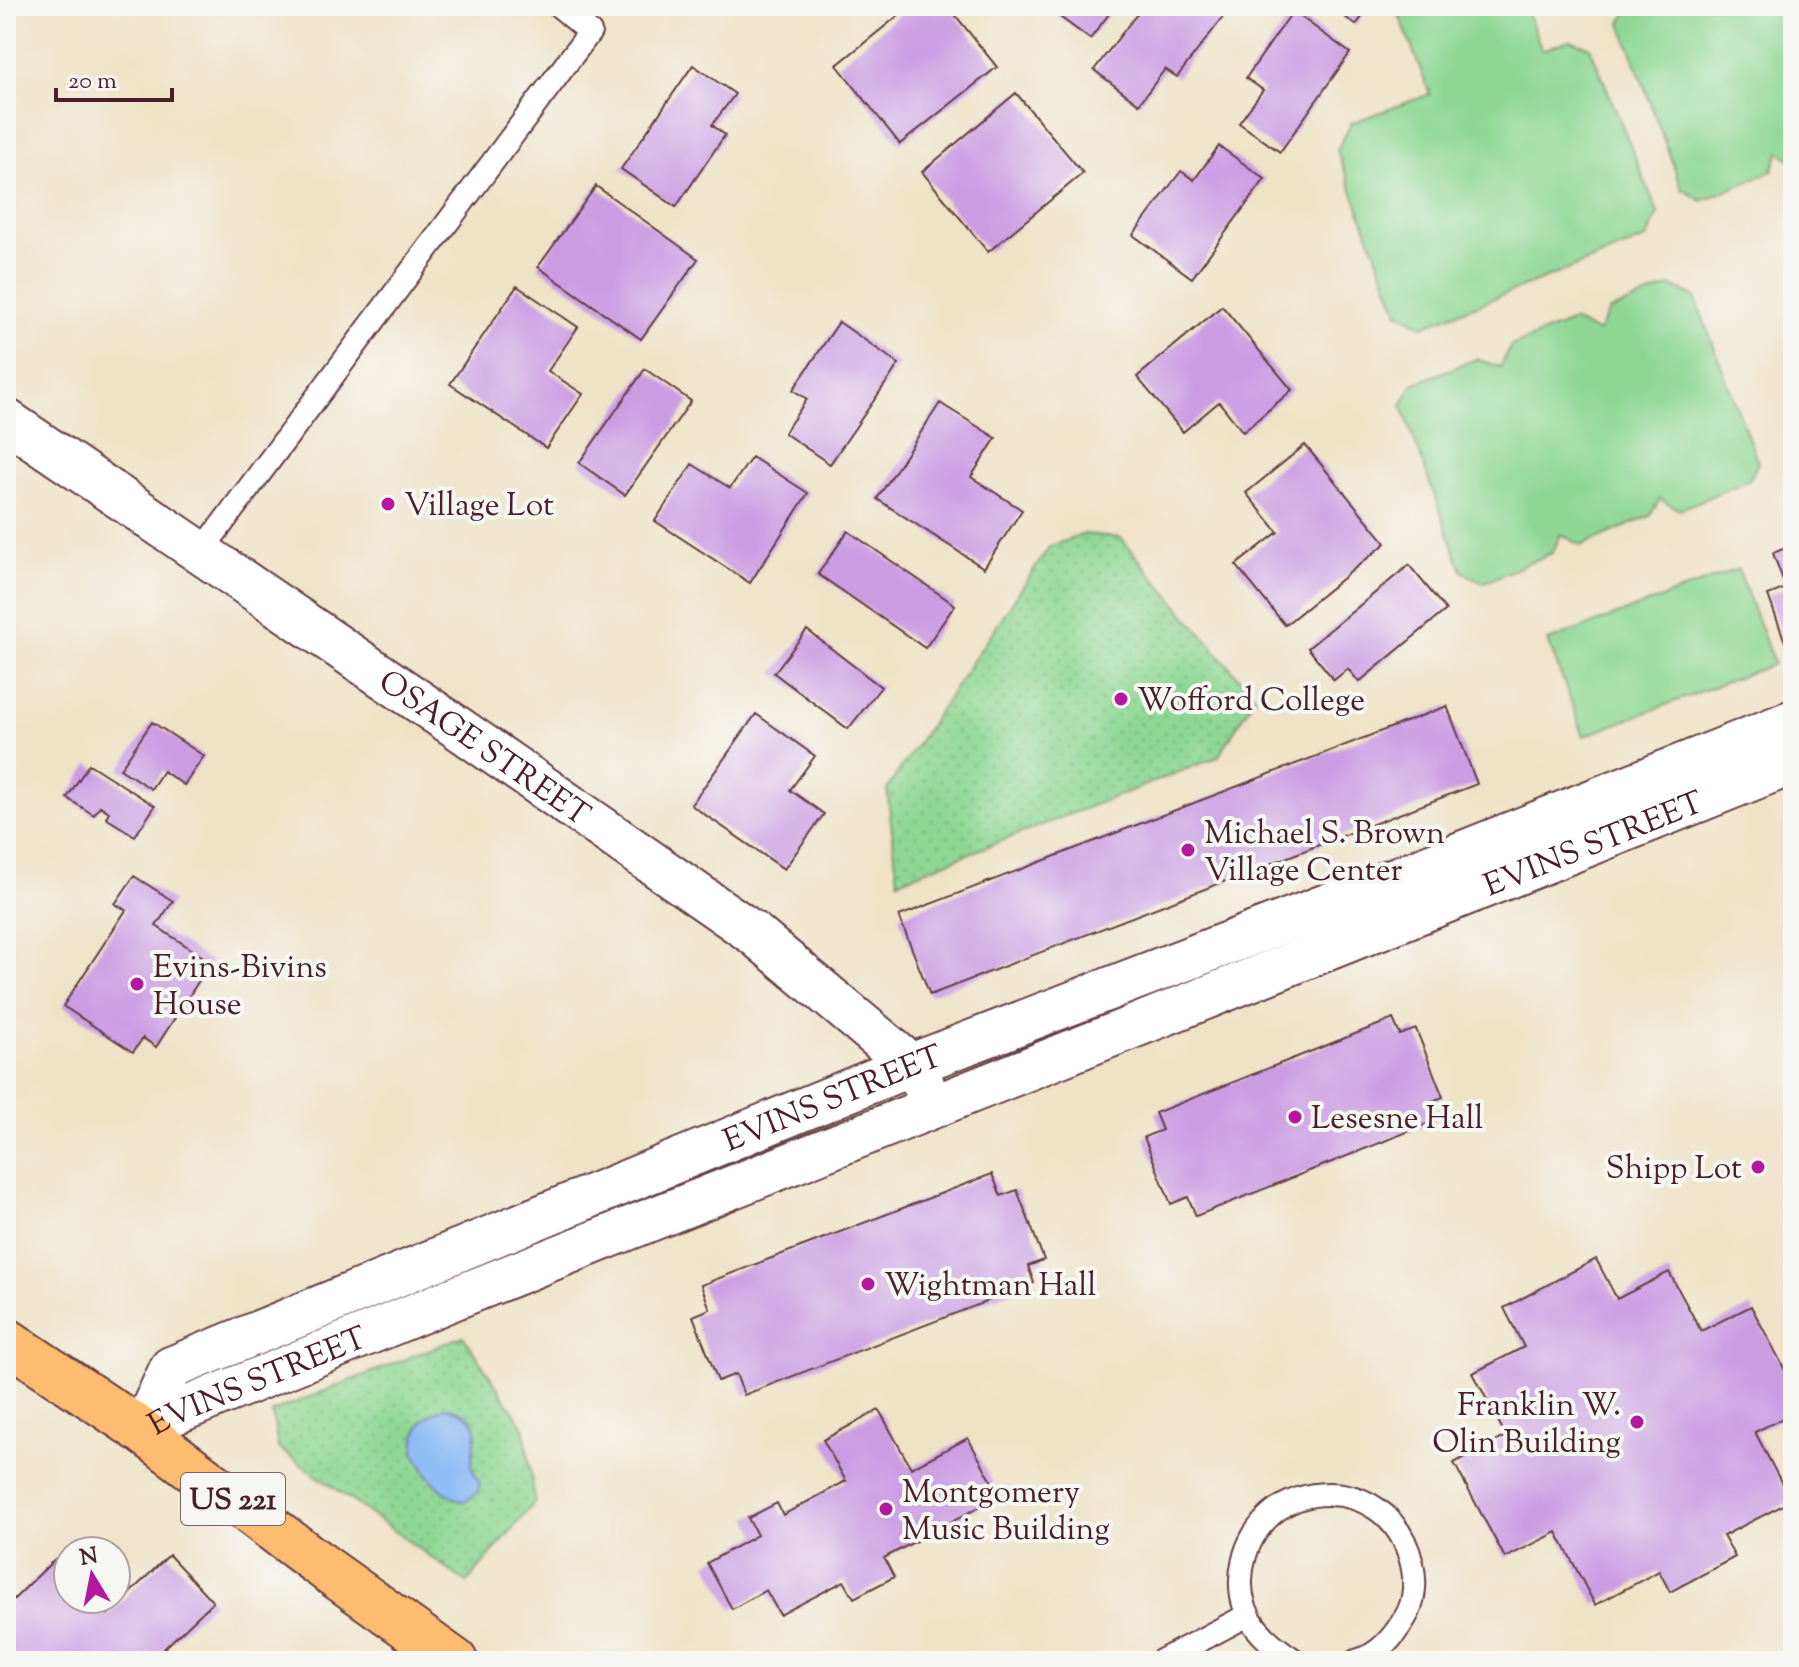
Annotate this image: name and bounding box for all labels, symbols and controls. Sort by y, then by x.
scale bar [56,52,172,102]
text: 20 m [68,65,117,99]
place label: Village Lot [404,484,554,530]
marker: Village Lot [379,495,397,513]
street label: OSAGE STREET [368,660,598,839]
place label: Wofford College [1137,679,1365,725]
marker: Wofford College [1112,690,1130,708]
street label: EVINS STREET [1478,781,1711,910]
place label: Michael S. Brown Village Center [1204,812,1445,895]
marker: Michael S. Brown Village Center [1179,841,1197,859]
place label: Evins-Bivins House [153,946,327,1029]
marker: Evins-Bivins House [128,975,146,993]
street label: EVINS STREET [717,1035,950,1165]
place label: Lesesne Hall [1311,1097,1484,1143]
marker: Lesesne Hall [1286,1108,1304,1126]
place label: Shipp Lot [1606,1147,1742,1193]
marker: Shipp Lot [1749,1158,1767,1176]
place label: Wightman Hall [884,1264,1097,1310]
marker: Wightman Hall [859,1275,877,1293]
street label: EVINS STREET [140,1317,374,1449]
place label: Franklin W. Olin Building [1432,1384,1621,1467]
marker: Franklin W. Olin Building [1628,1413,1646,1431]
place label: Montgomery Music Building [902,1471,1110,1554]
road number: US 221 [181,1473,285,1525]
marker: Montgomery Music Building [877,1500,895,1518]
north arrow [52,1535,132,1615]
text: N [78,1541,101,1576]

